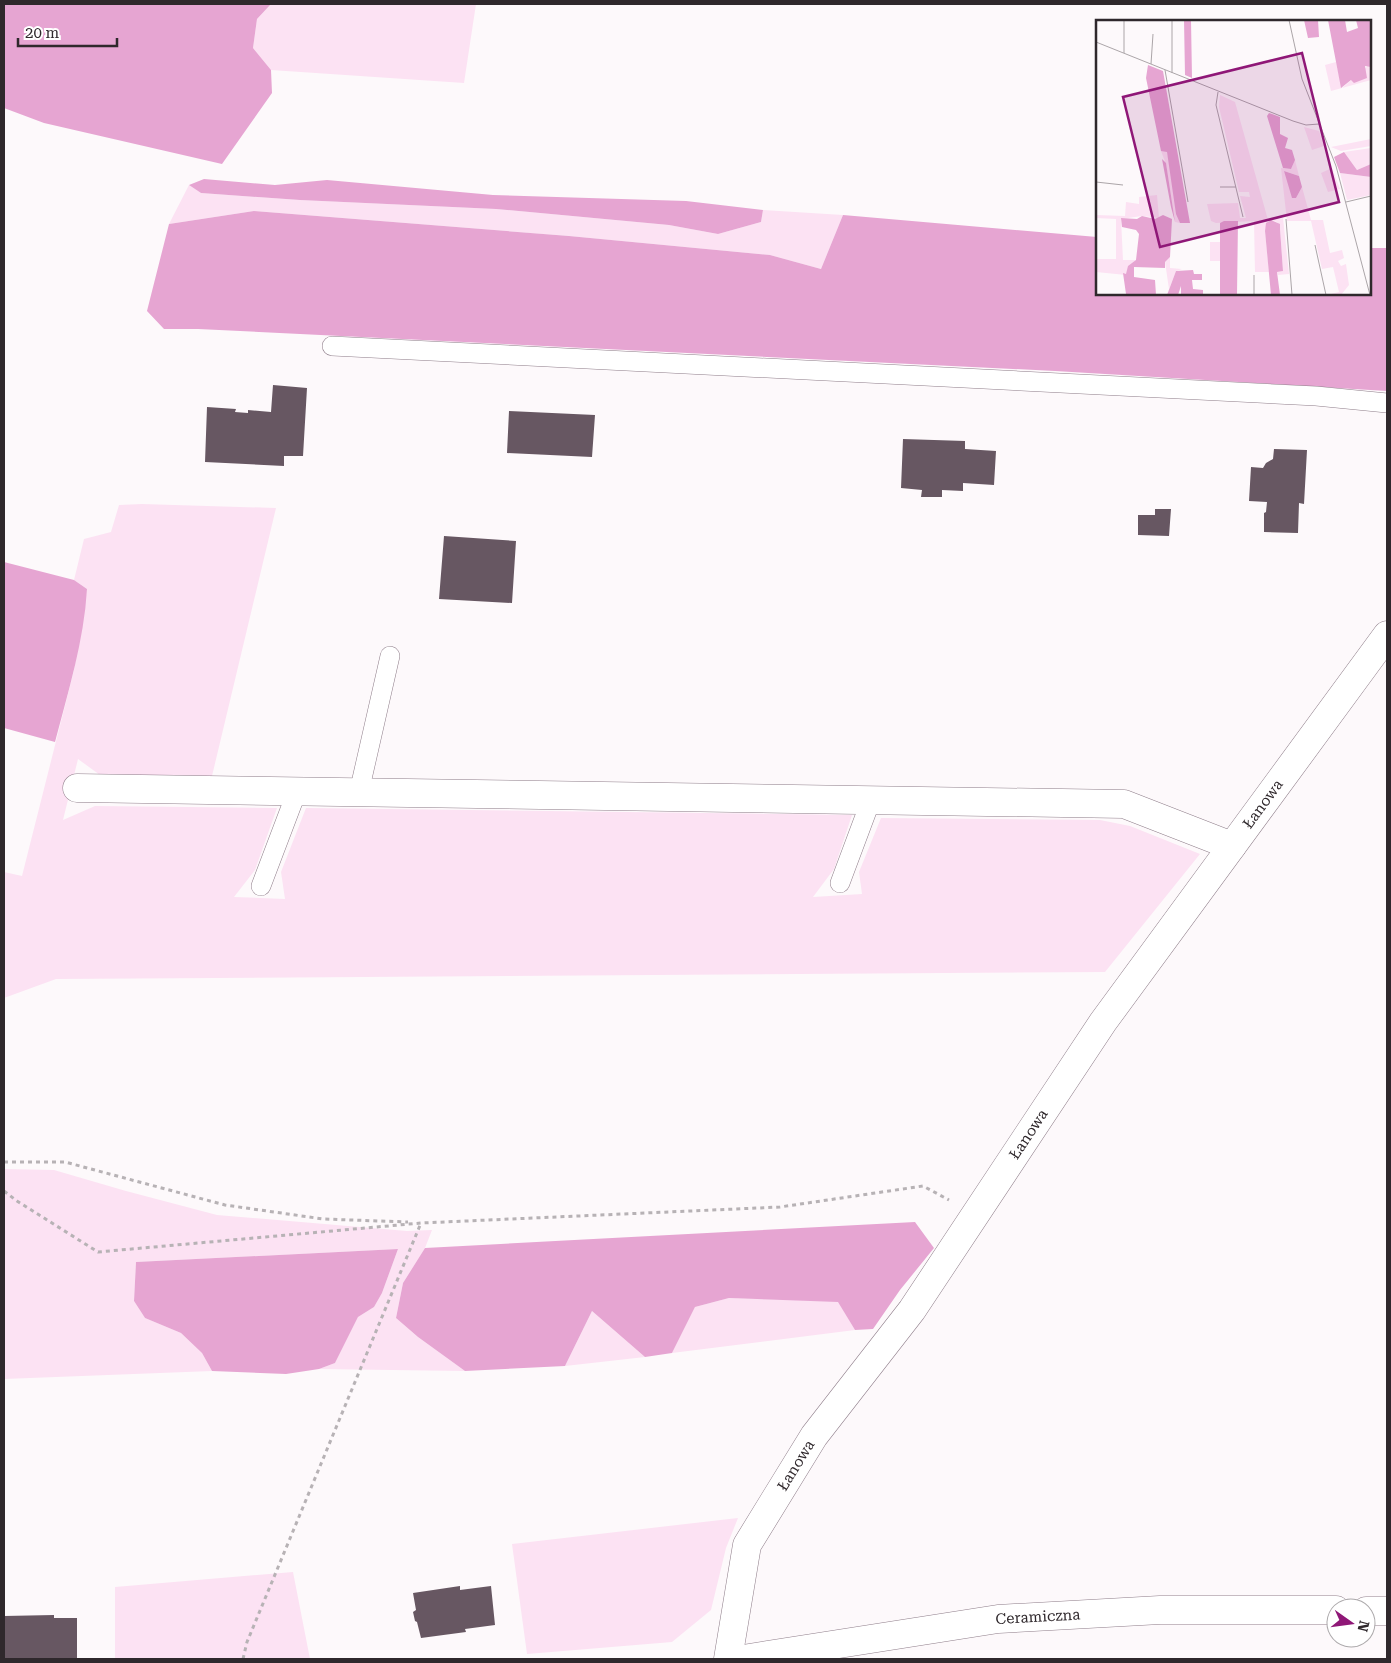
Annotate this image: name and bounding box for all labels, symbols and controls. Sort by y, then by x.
scale bar [18,15,116,47]
inset map [1096,20,1371,295]
text: 20 m [25,24,60,42]
street label: Łanowa [1239,776,1287,832]
street label: Łanowa [1005,1106,1052,1163]
street label: Łanowa [773,1437,818,1494]
north arrow [1326,1598,1376,1648]
street label: Ceramiczna [995,1605,1081,1628]
text: N [1354,1619,1373,1634]

